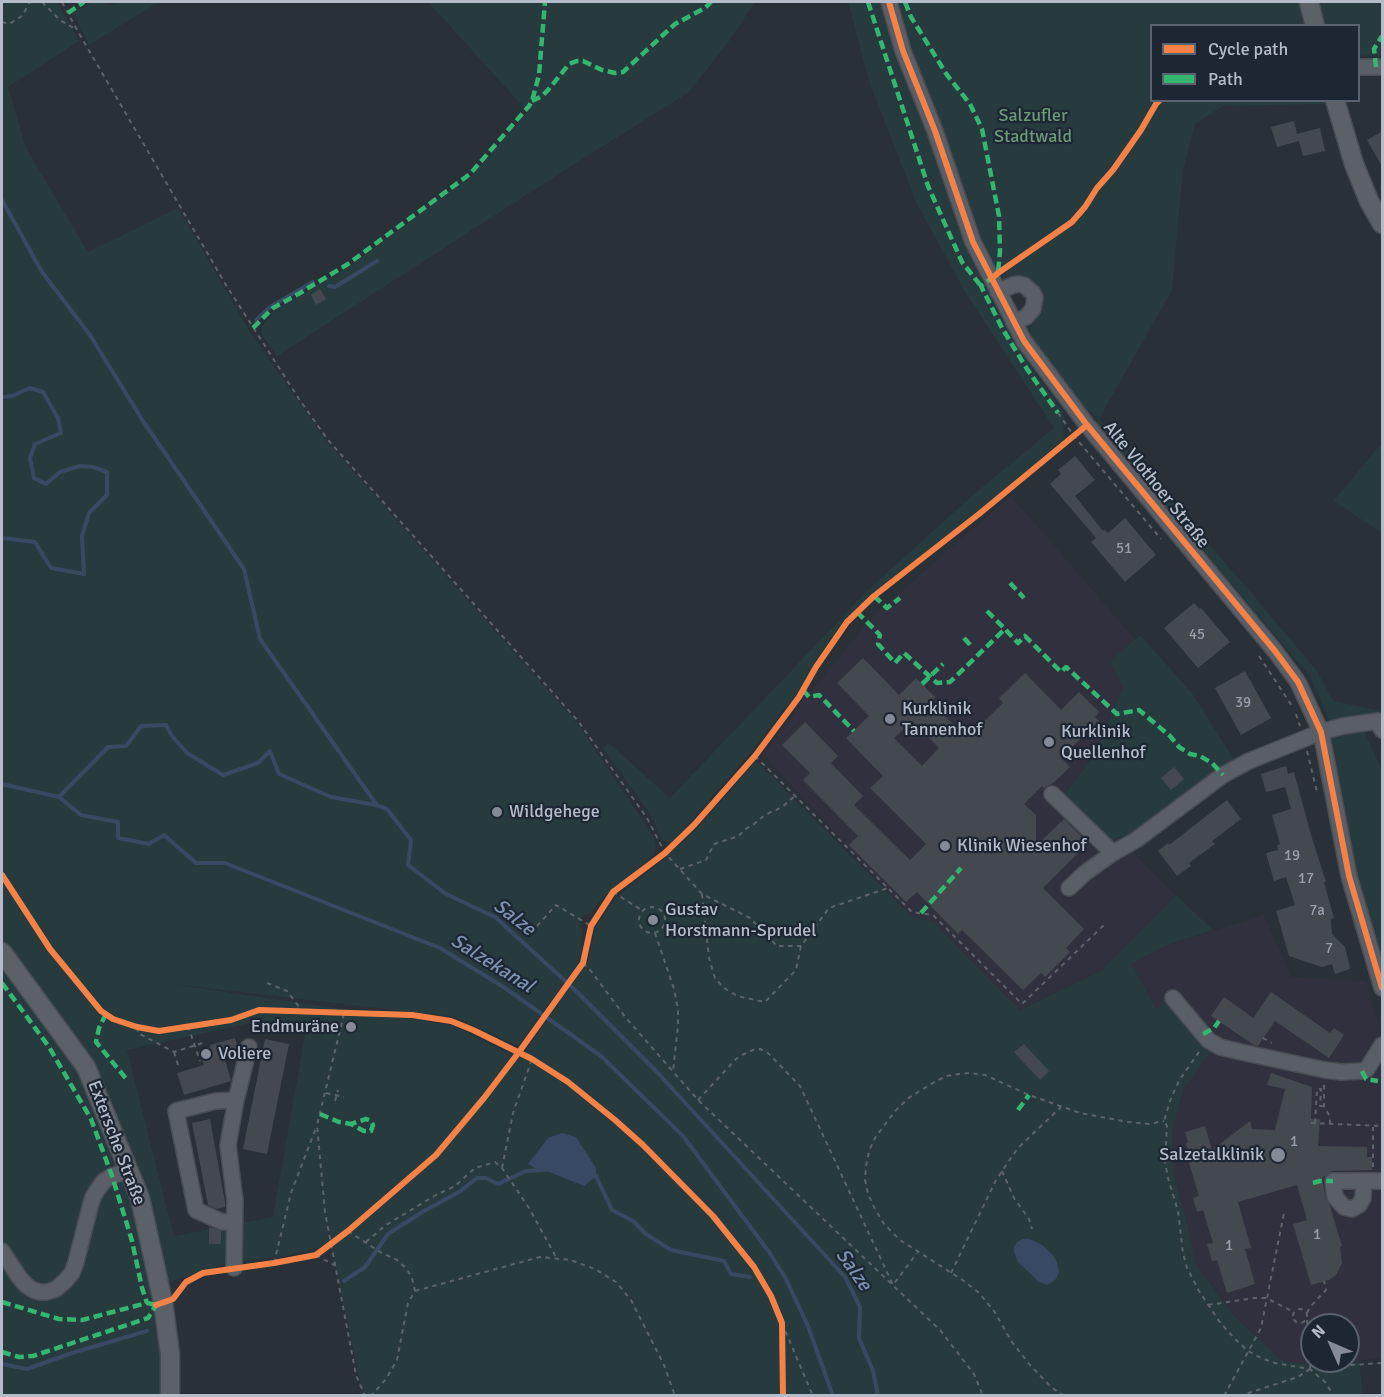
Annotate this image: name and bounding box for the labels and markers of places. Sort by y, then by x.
place label: Kurklinik Tannenhof [902,698,982,740]
marker: Kurklinik Tannenhof [883,712,897,726]
place label: Kurklinik Quellenhof [1061,721,1146,764]
marker: Kurklinik Quellenhof [1042,735,1056,749]
place label: Wildgehege [509,801,600,823]
marker: Wildgehege [490,805,504,819]
place label: Klinik Wiesenhof [957,835,1086,857]
marker: Klinik Wiesenhof [938,839,952,853]
place label: Gustav Horstmann-Sprudel [665,899,817,942]
marker: Gustav Horstmann-Sprudel [646,913,660,927]
place label: Endmuräne [251,1016,339,1038]
marker: Endmuräne [344,1020,358,1034]
place label: Voliere [218,1043,271,1065]
marker: Voliere [199,1047,213,1061]
place label: Salzetalklinik [1159,1144,1264,1166]
marker: Salzetalklinik [1269,1146,1287,1164]

